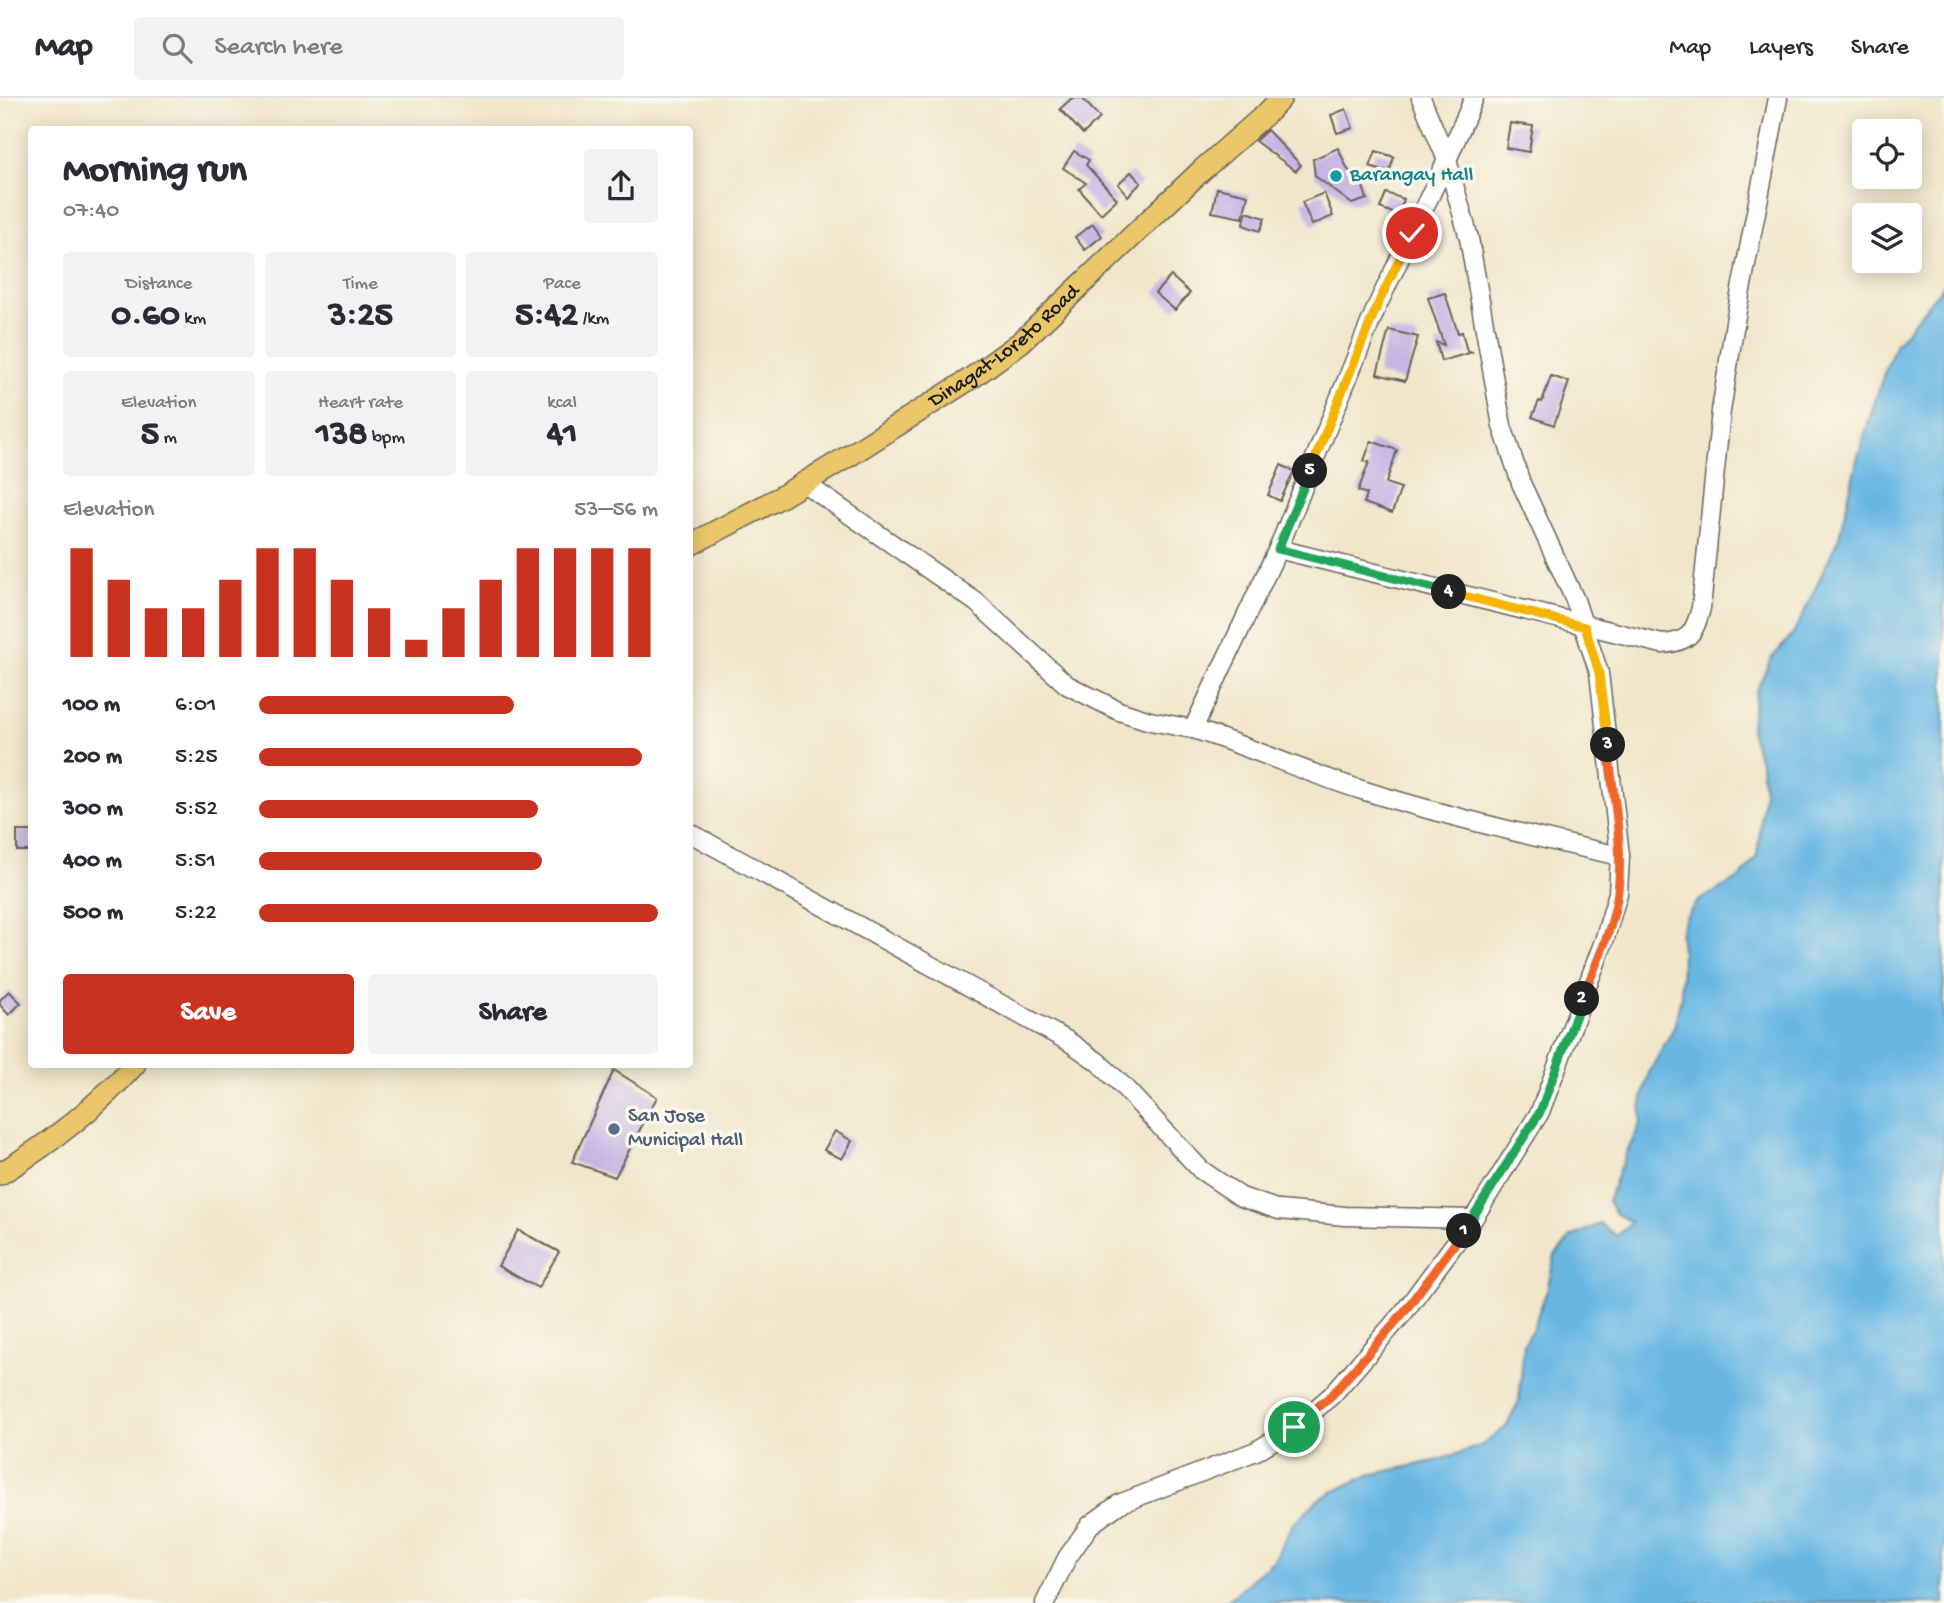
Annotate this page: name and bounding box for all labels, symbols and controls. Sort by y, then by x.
search box [134,17,624,80]
text: Map [35,29,92,67]
icon: search [158,29,196,67]
text: Search here [214,33,343,64]
text: Map [1669,34,1711,63]
text: Layers [1749,34,1813,63]
text: Share [1851,34,1909,63]
map controls [1852,119,1922,273]
button: locate [1852,119,1922,189]
button: share [584,149,658,223]
text: Morning run [63,150,247,194]
place label: Barangay Hall [1349,164,1473,189]
marker: Barangay Hall [1328,168,1344,184]
text: 07:40 [63,198,119,225]
pin [1382,203,1442,263]
button: layers [1852,203,1922,273]
icon: check [1393,214,1431,252]
text: Distance [125,273,192,296]
text: Time [343,273,378,296]
text: Pace [544,273,581,296]
street label: Dinagat-Loreto Road [923,279,1087,415]
text: 0.60 [111,296,180,337]
text: 3:25 [328,296,393,337]
text: 5:42 [515,296,578,337]
text: km [180,308,206,331]
text: /km [578,308,609,331]
text: Elevation [121,392,197,415]
text: Heart rate [318,392,403,415]
text: kcal [547,392,577,415]
text: 5 [141,415,159,456]
text: 138 [316,415,368,456]
text: 41 [547,415,578,456]
text: m [159,427,177,450]
text: bpm [368,427,405,450]
pin: 5 [1292,454,1328,488]
text: 5 [1305,459,1315,482]
text: Elevation [63,497,154,524]
text: 53–56 m [574,497,658,524]
pin: 4 [1432,574,1466,610]
text: 4 [1444,580,1453,603]
text: 100 m [63,692,120,719]
text: 6:01 [175,692,216,719]
pin: 3 [1590,728,1626,762]
text: 3 [1603,733,1612,756]
text: 200 m [63,744,122,771]
text: 5:25 [175,744,218,771]
text: 300 m [63,796,123,823]
text: 5:52 [175,796,218,823]
text: 400 m [63,848,122,875]
text: 5:51 [175,848,216,875]
text: 500 m [63,900,123,927]
text: 5:22 [175,900,217,927]
button: Save [63,974,354,1054]
button: Share [368,974,658,1054]
pin: 2 [1564,982,1600,1016]
text: 2 [1577,987,1586,1010]
place label: San Jose Municipal Hall [628,1105,743,1154]
marker: San Jose Municipal Hall [606,1121,622,1137]
pin: 1 [1446,1214,1482,1248]
text: 1 [1460,1219,1467,1242]
pin [1264,1397,1324,1457]
icon: arrive [1275,1408,1313,1446]

